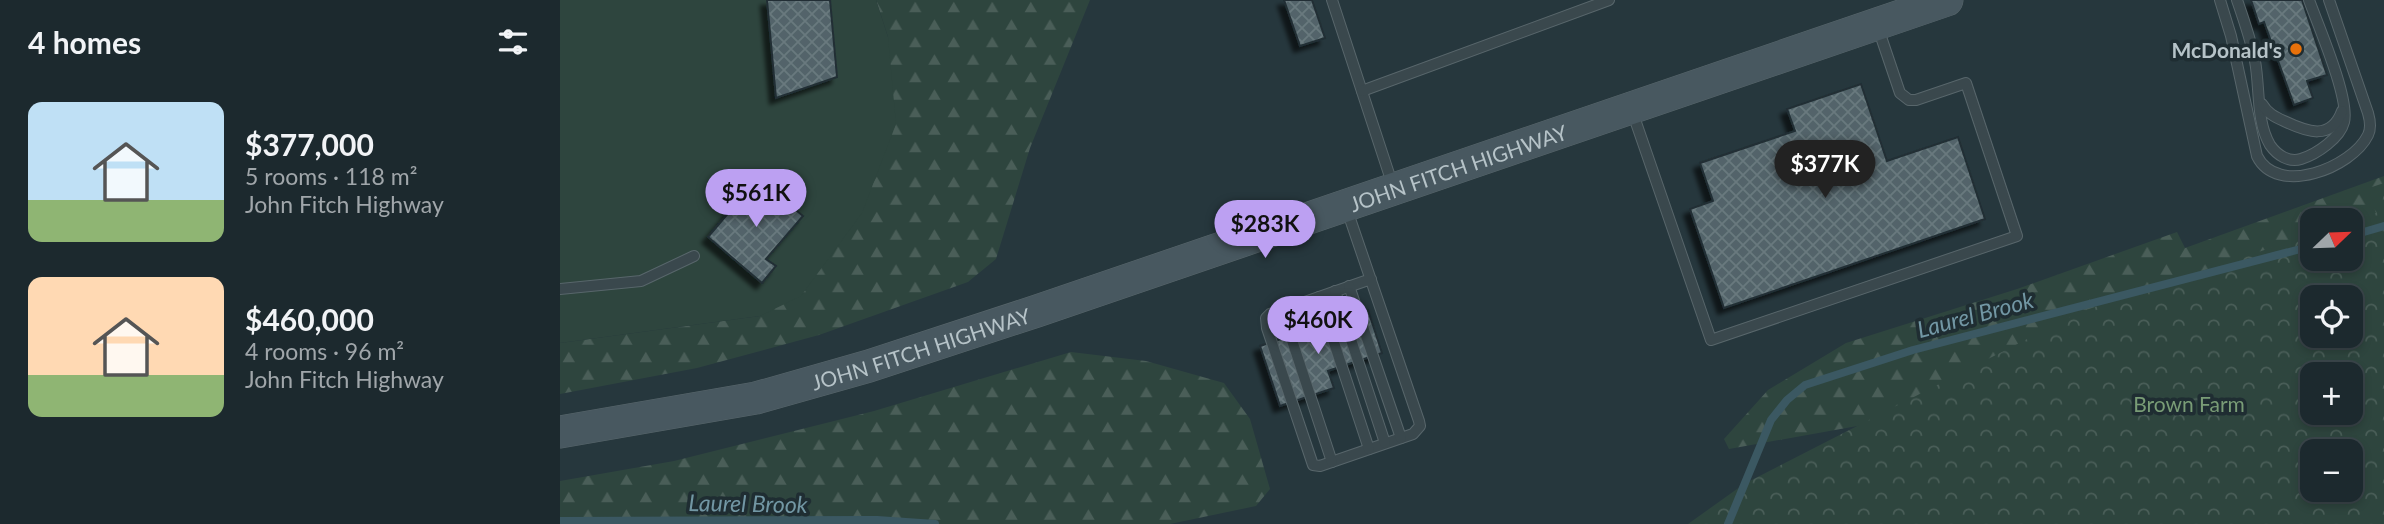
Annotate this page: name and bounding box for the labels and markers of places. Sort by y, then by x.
place label: McDonald's [2171,37,2282,62]
marker: McDonald's [2288,41,2304,57]
pin: $377K [1776,140,1874,200]
pin: $561K [707,170,805,229]
pin: $283K [1216,201,1314,260]
pin: $460K [1269,296,1367,356]

